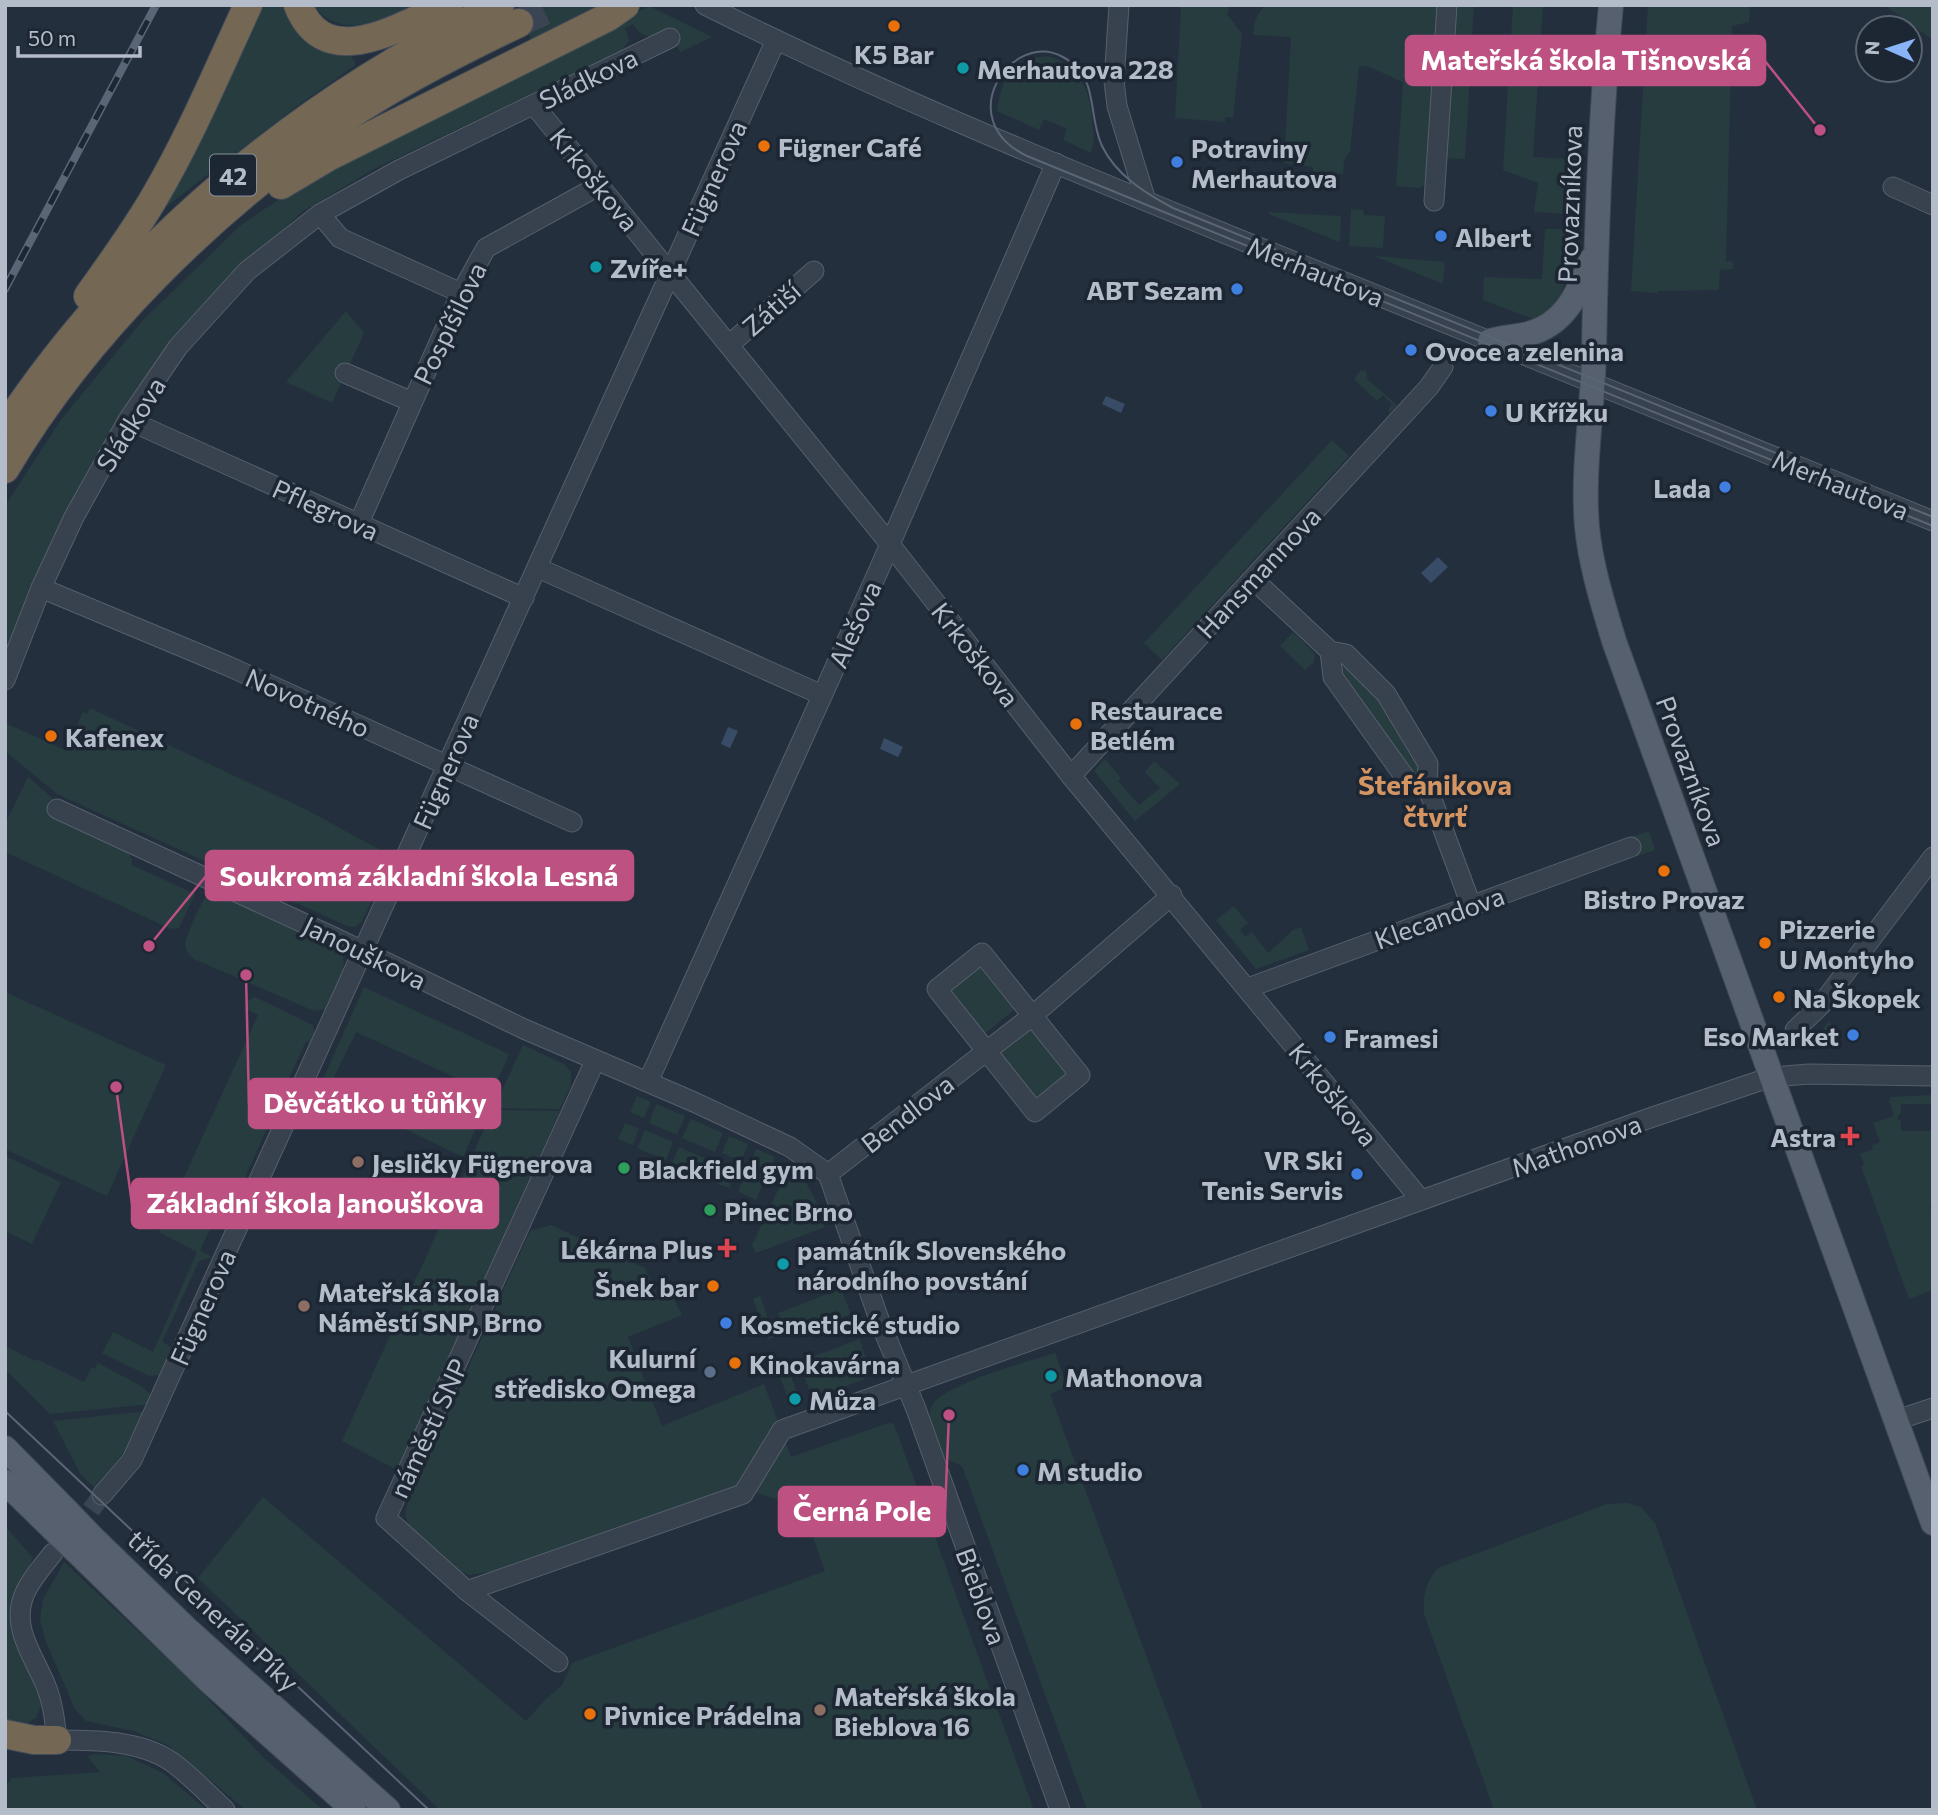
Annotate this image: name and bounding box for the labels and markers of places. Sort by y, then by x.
marker: K5 Bar [886,18,902,34]
callout: Mateřská škola Tišnovská [1406,36,1765,85]
place label: K5 Bar [854,38,934,69]
place label: Merhautova 228 [977,53,1174,84]
marker: Merhautova 228 [955,60,971,76]
place label: Fügner Café [778,131,922,162]
place label: Potraviny Merhautova [1191,132,1337,193]
marker: Fügner Café [756,138,772,154]
marker: Potraviny Merhautova [1169,154,1185,170]
place label: Albert [1455,221,1532,252]
marker: Albert [1433,228,1449,244]
place label: Zvíře+ [610,252,688,283]
marker: Zvíře+ [588,259,604,275]
place label: ABT Sezam [1086,274,1223,305]
marker: ABT Sezam [1229,281,1245,297]
place label: Ovoce a zelenina [1425,335,1624,366]
marker: Ovoce a zelenina [1403,342,1419,358]
place label: U Křížku [1505,396,1608,427]
marker: U Křížku [1483,403,1499,419]
place label: Lada [1653,472,1711,503]
marker: Lada [1717,479,1733,495]
place label: Restaurace Betlém [1090,694,1223,755]
marker: Restaurace Betlém [1068,716,1084,732]
place label: Kafenex [65,721,164,752]
marker: Kafenex [43,728,59,744]
callout: Soukromá základní škola Lesná [206,851,633,900]
marker: Bistro Provaz [1656,863,1672,879]
place label: Bistro Provaz [1583,883,1745,914]
place label: Pizzerie U Montyho [1779,913,1914,974]
marker: Pizzerie U Montyho [1757,935,1773,951]
place label: Na Škopek [1793,982,1921,1013]
marker: Na Škopek [1771,989,1787,1005]
place label: Eso Market [1703,1020,1839,1051]
place label: Framesi [1344,1022,1439,1053]
marker: Eso Market [1845,1027,1861,1043]
marker: Framesi [1322,1029,1338,1045]
callout: Děvčátko u tůňky [249,1079,500,1128]
place label: Astra [1770,1121,1836,1152]
marker: Astra [1842,1128,1858,1144]
place label: VR Ski Tenis Servis [1202,1144,1343,1205]
place label: Jesličky Fügnerova [372,1147,593,1178]
place label: Blackfield gym [638,1153,814,1184]
marker: Jesličky Fügnerova [350,1154,366,1170]
marker: Blackfield gym [616,1160,632,1176]
marker: VR Ski Tenis Servis [1349,1166,1365,1182]
callout: Základní škola Janouškova [132,1179,498,1228]
place label: Pinec Brno [724,1195,853,1226]
marker: Pinec Brno [702,1202,718,1218]
place label: Lékárna Plus [560,1233,713,1264]
place label: památník Slovenského národního povstání [797,1234,1066,1295]
marker: Lékárna Plus [719,1240,735,1256]
marker: památník Slovenského národního povstání [775,1256,791,1272]
place label: Šnek bar [595,1271,699,1302]
place label: Mateřská škola Náměstí SNP, Brno [318,1276,542,1337]
marker: Šnek bar [705,1278,721,1294]
marker: Mateřská škola Náměstí SNP, Brno [296,1298,312,1314]
place label: Kosmetické studio [740,1308,960,1339]
marker: Kosmetické studio [718,1315,734,1331]
place label: Kulurní středisko Omega [494,1342,698,1403]
place label: Kinokavárna [749,1348,900,1379]
marker: Kinokavárna [727,1355,743,1371]
place label: Mathonova [1065,1361,1203,1392]
marker: Kulurní středisko Omega [702,1364,718,1380]
marker: Mathonova [1043,1368,1059,1384]
place label: Můza [809,1384,876,1415]
marker: Můza [787,1391,803,1407]
place label: M studio [1037,1455,1143,1486]
marker: M studio [1015,1462,1031,1478]
callout: Černá Pole [779,1487,945,1536]
place label: Mateřská škola Bieblova 16 [834,1680,1016,1741]
place label: Pivnice Prádelna [604,1699,801,1730]
marker: Mateřská škola Bieblova 16 [812,1702,828,1718]
marker: Pivnice Prádelna [582,1706,598,1722]

